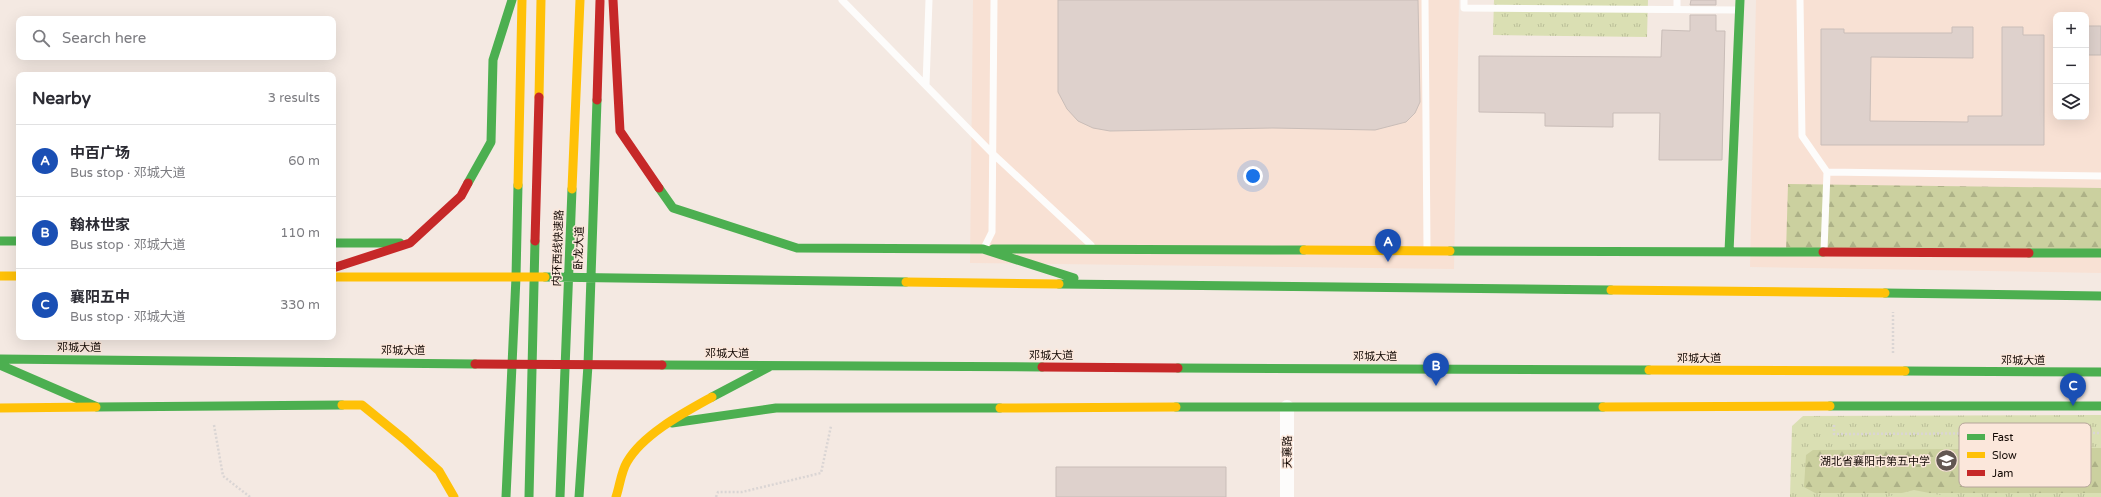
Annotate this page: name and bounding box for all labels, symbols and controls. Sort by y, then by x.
map controls [2053,12,2089,120]
button: + [2053,12,2089,48]
search box [16,16,336,60]
icon: search [30,27,52,49]
text: Search here [62,29,146,47]
button: − [2053,48,2089,84]
button: layers [2053,84,2089,120]
text: Nearby [32,88,91,109]
text: 3 results [268,90,320,106]
text: 中百广场 [70,144,130,162]
text: A [40,153,50,169]
text: 60 m [288,153,320,169]
text: Bus stop · 邓城大道 [70,165,186,181]
your location [1243,166,1263,186]
street label: 内环西线快速路 [550,209,566,287]
text: 翰林世家 [70,216,130,234]
text: B [40,225,50,241]
text: 110 m [280,225,320,241]
street label: 卧龙大道 [572,226,586,270]
pin: A [1375,229,1401,262]
text: Bus stop · 邓城大道 [70,237,186,253]
text: 襄阳五中 [70,288,130,306]
text: C [40,297,50,313]
text: 330 m [280,297,320,313]
text: Bus stop · 邓城大道 [70,309,186,325]
street label: 邓城大道 [57,341,101,354]
street label: 邓城大道 [381,344,425,357]
street label: 邓城大道 [705,347,749,360]
street label: 邓城大道 [1029,349,1073,362]
street label: 邓城大道 [1353,350,1397,363]
street label: 邓城大道 [1677,352,1721,365]
pin: B [1423,353,1449,386]
street label: 邓城大道 [2001,354,2045,367]
pin: C [2060,373,2086,406]
legend [1959,423,2091,487]
text: Fast [1992,431,2013,444]
street label: 天襄路 [1281,436,1294,469]
school or university icon: 湖北省襄阳市第五中学 [1933,448,1959,474]
text: Slow [1992,449,2017,462]
place label: 湖北省襄阳市第五中学 [1820,455,1930,468]
text: Jam [1992,467,2013,480]

